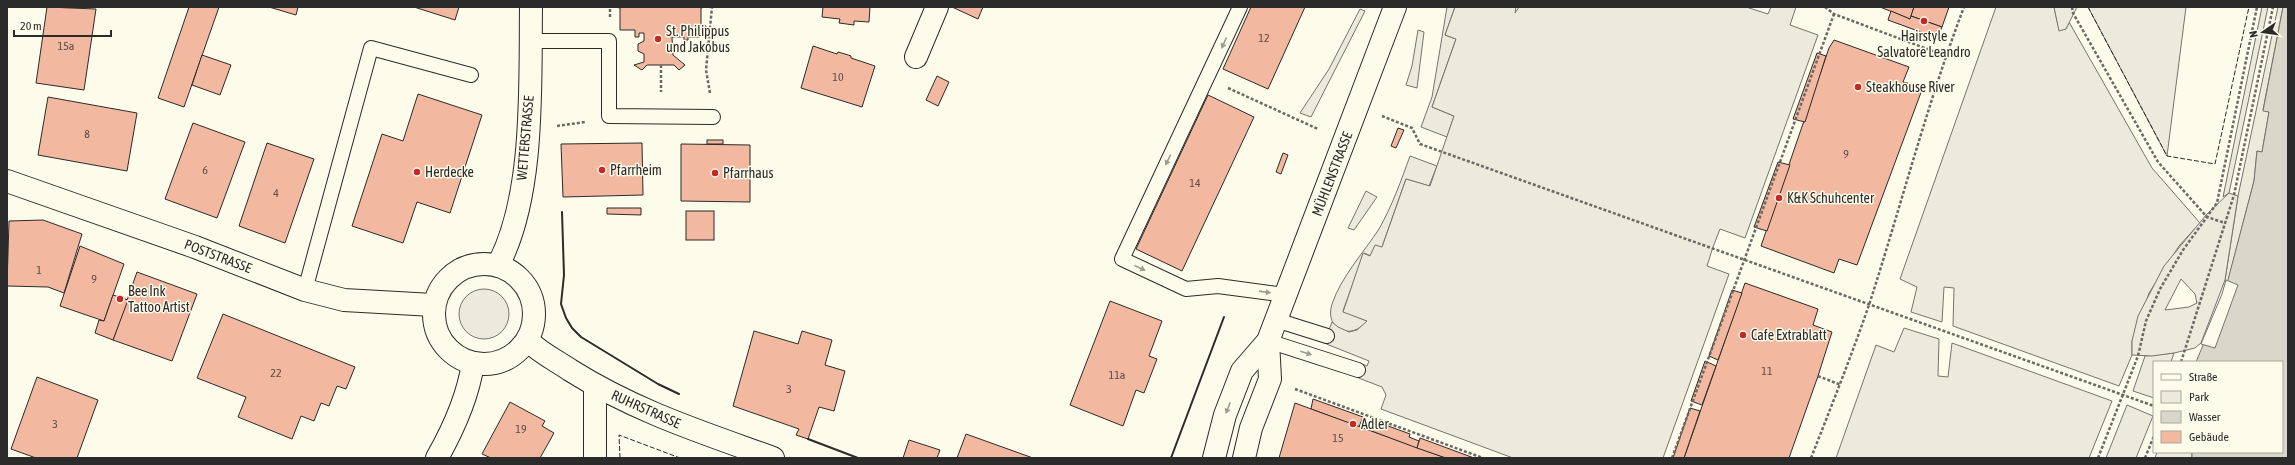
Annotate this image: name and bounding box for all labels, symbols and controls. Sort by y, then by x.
scale bar [14,12,111,38]
north arrow [2243,12,2283,52]
marker: Hairstyle Salvatore Leandro [1919,16,1929,26]
text: 20 m [20,19,42,33]
place label: St. Philippus und Jakobus [666,23,730,55]
place label: Hairstyle Salvatore Leandro [1877,28,1971,60]
text: N [2247,30,2260,39]
house number: 12 [1258,31,1270,45]
marker: St. Philippus und Jakobus [653,34,663,44]
one-way arrow [1221,37,1227,48]
house number: 15a [58,39,74,53]
house number: 10 [832,70,844,84]
place label: Steakhouse River [1866,79,1955,95]
marker: Steakhouse River [1853,82,1863,92]
street label: WETTERSTRASSE [513,95,537,181]
house number: 8 [84,127,90,141]
street label: MÜHLENSTRASSE [1309,130,1355,218]
house number: 9 [1843,147,1849,161]
one-way arrow [1165,154,1171,166]
place label: Pfarrheim [610,162,662,178]
house number: 6 [202,163,208,177]
place label: Herdecke [425,164,474,180]
marker: Pfarrheim [597,165,607,175]
place label: Pfarrhaus [723,165,774,181]
marker: Herdecke [412,167,422,177]
marker: Pfarrhaus [710,168,720,178]
house number: 14 [1189,176,1201,190]
house number: 4 [273,186,279,200]
place label: K&K Schuhcenter [1787,190,1875,206]
marker: K&K Schuhcenter [1774,193,1784,203]
street label: POSTSTRASSE [182,236,254,276]
house number: 1 [36,263,42,277]
one-way arrow [1135,265,1146,271]
house number: 9 [91,272,97,286]
place label: Bee Ink Tattoo Artist [128,283,190,315]
one-way arrow [1259,289,1271,295]
marker: Bee Ink Tattoo Artist [115,294,125,304]
place label: Cafe Extrablatt [1751,327,1827,343]
marker: Cafe Extrablatt [1738,330,1748,340]
one-way arrow [1300,350,1312,356]
legend [2153,361,2283,453]
house number: 11 [1761,364,1773,378]
house number: 22 [270,366,282,380]
house number: 11a [1109,368,1125,382]
text: Straße [2189,370,2217,384]
house number: 3 [786,382,792,396]
street label: RUHRSTRASSE [609,387,683,431]
text: Park [2189,390,2210,404]
one-way arrow [1224,402,1230,414]
text: Wasser [2189,410,2221,424]
place label: Adler [1361,416,1389,432]
house number: 3 [52,417,58,431]
marker: Adler [1348,419,1358,429]
house number: 19 [515,422,527,436]
text: Gebäude [2189,430,2229,444]
house number: 15 [1332,431,1344,445]

